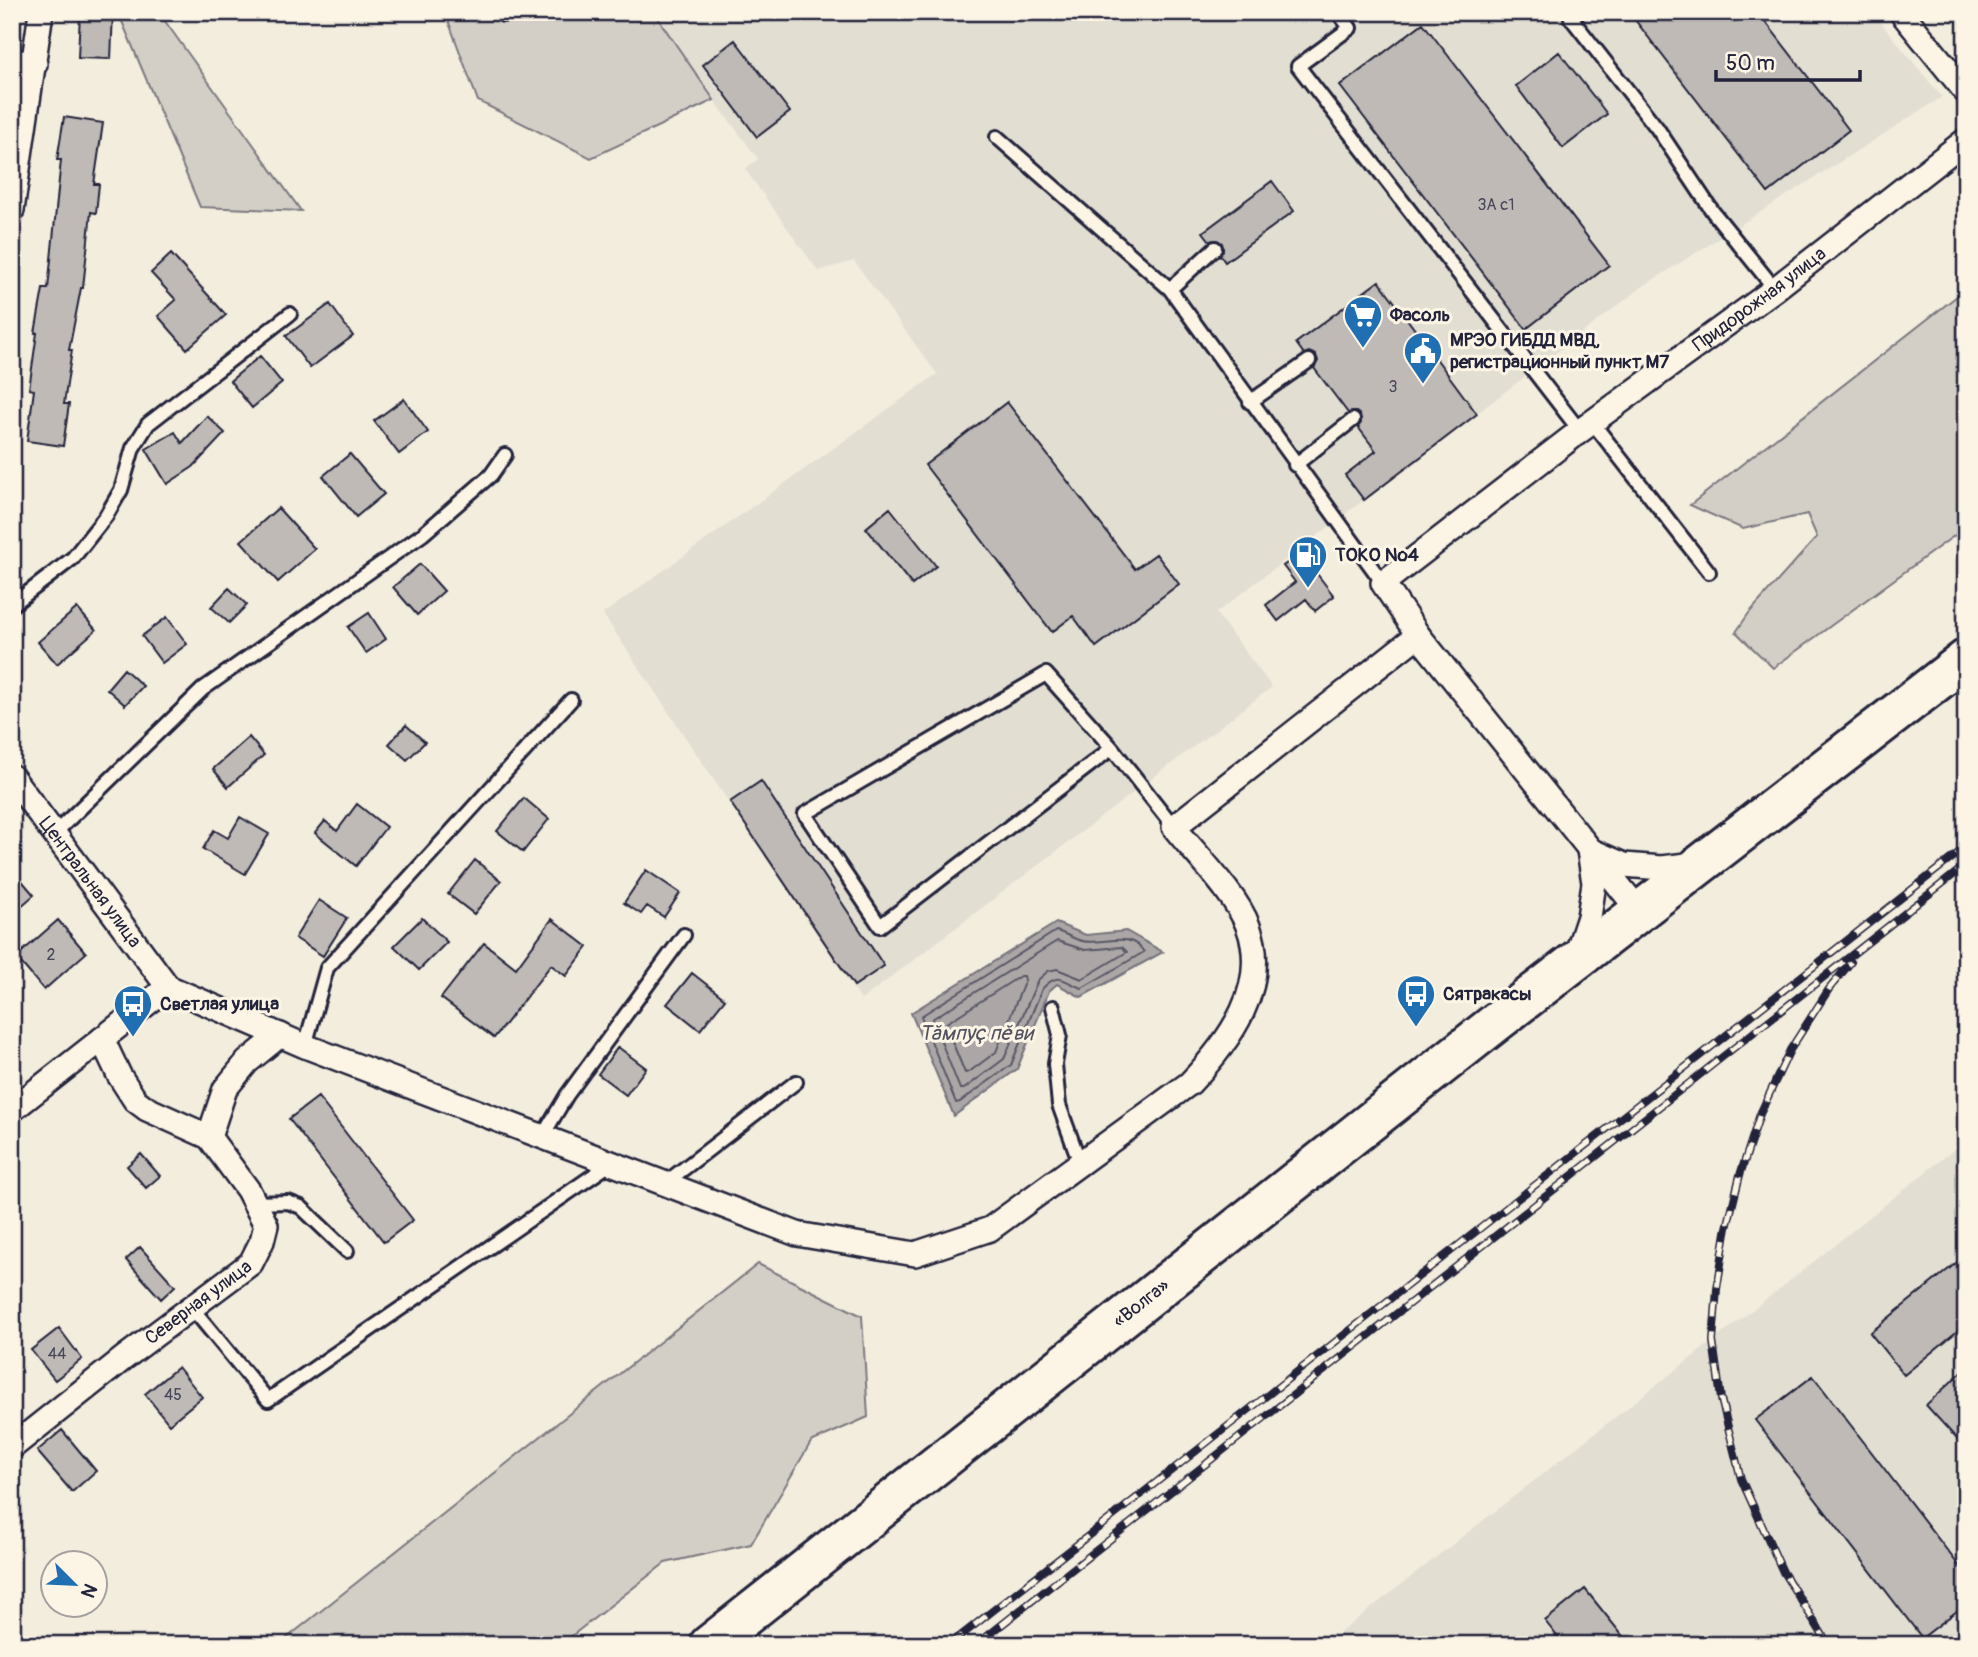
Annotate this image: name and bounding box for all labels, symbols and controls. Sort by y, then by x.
scale bar [1716,38,1859,82]
text: 50 m [1726,50,1775,77]
house number: 3А с1 [1477,195,1515,215]
street label: Придорожная улица [1688,242,1831,357]
supermarket icon: Фасоль [1342,294,1384,349]
place label: Фасоль [1389,303,1450,327]
place label: МРЭО ГИБДД МВД, регистрационный пункт М7 [1450,328,1670,374]
public building icon: МРЭО ГИБДД МВД, регистрационный пункт М7 [1402,330,1444,385]
house number: 3 [1389,377,1398,397]
fuel station icon: ТОКО №4 [1287,534,1329,589]
place label: ТОКО №4 [1334,543,1419,567]
street label: Центральная улица [34,812,147,953]
house number: 2 [47,945,56,965]
bus stop icon: Сятракасы [1395,973,1437,1028]
place label: Сятракасы [1443,982,1531,1006]
bus stop icon: Светлая улица [112,983,154,1038]
place label: Светлая улица [160,992,279,1016]
water label: Тӑмпуҫ пӗви [919,1020,1035,1047]
street label: Северная улица [140,1254,257,1350]
street label: «Волга» [1108,1273,1175,1333]
house number: 44 [48,1344,66,1364]
house number: 45 [164,1385,182,1405]
north arrow [38,1548,108,1618]
text: N [75,1580,102,1601]

